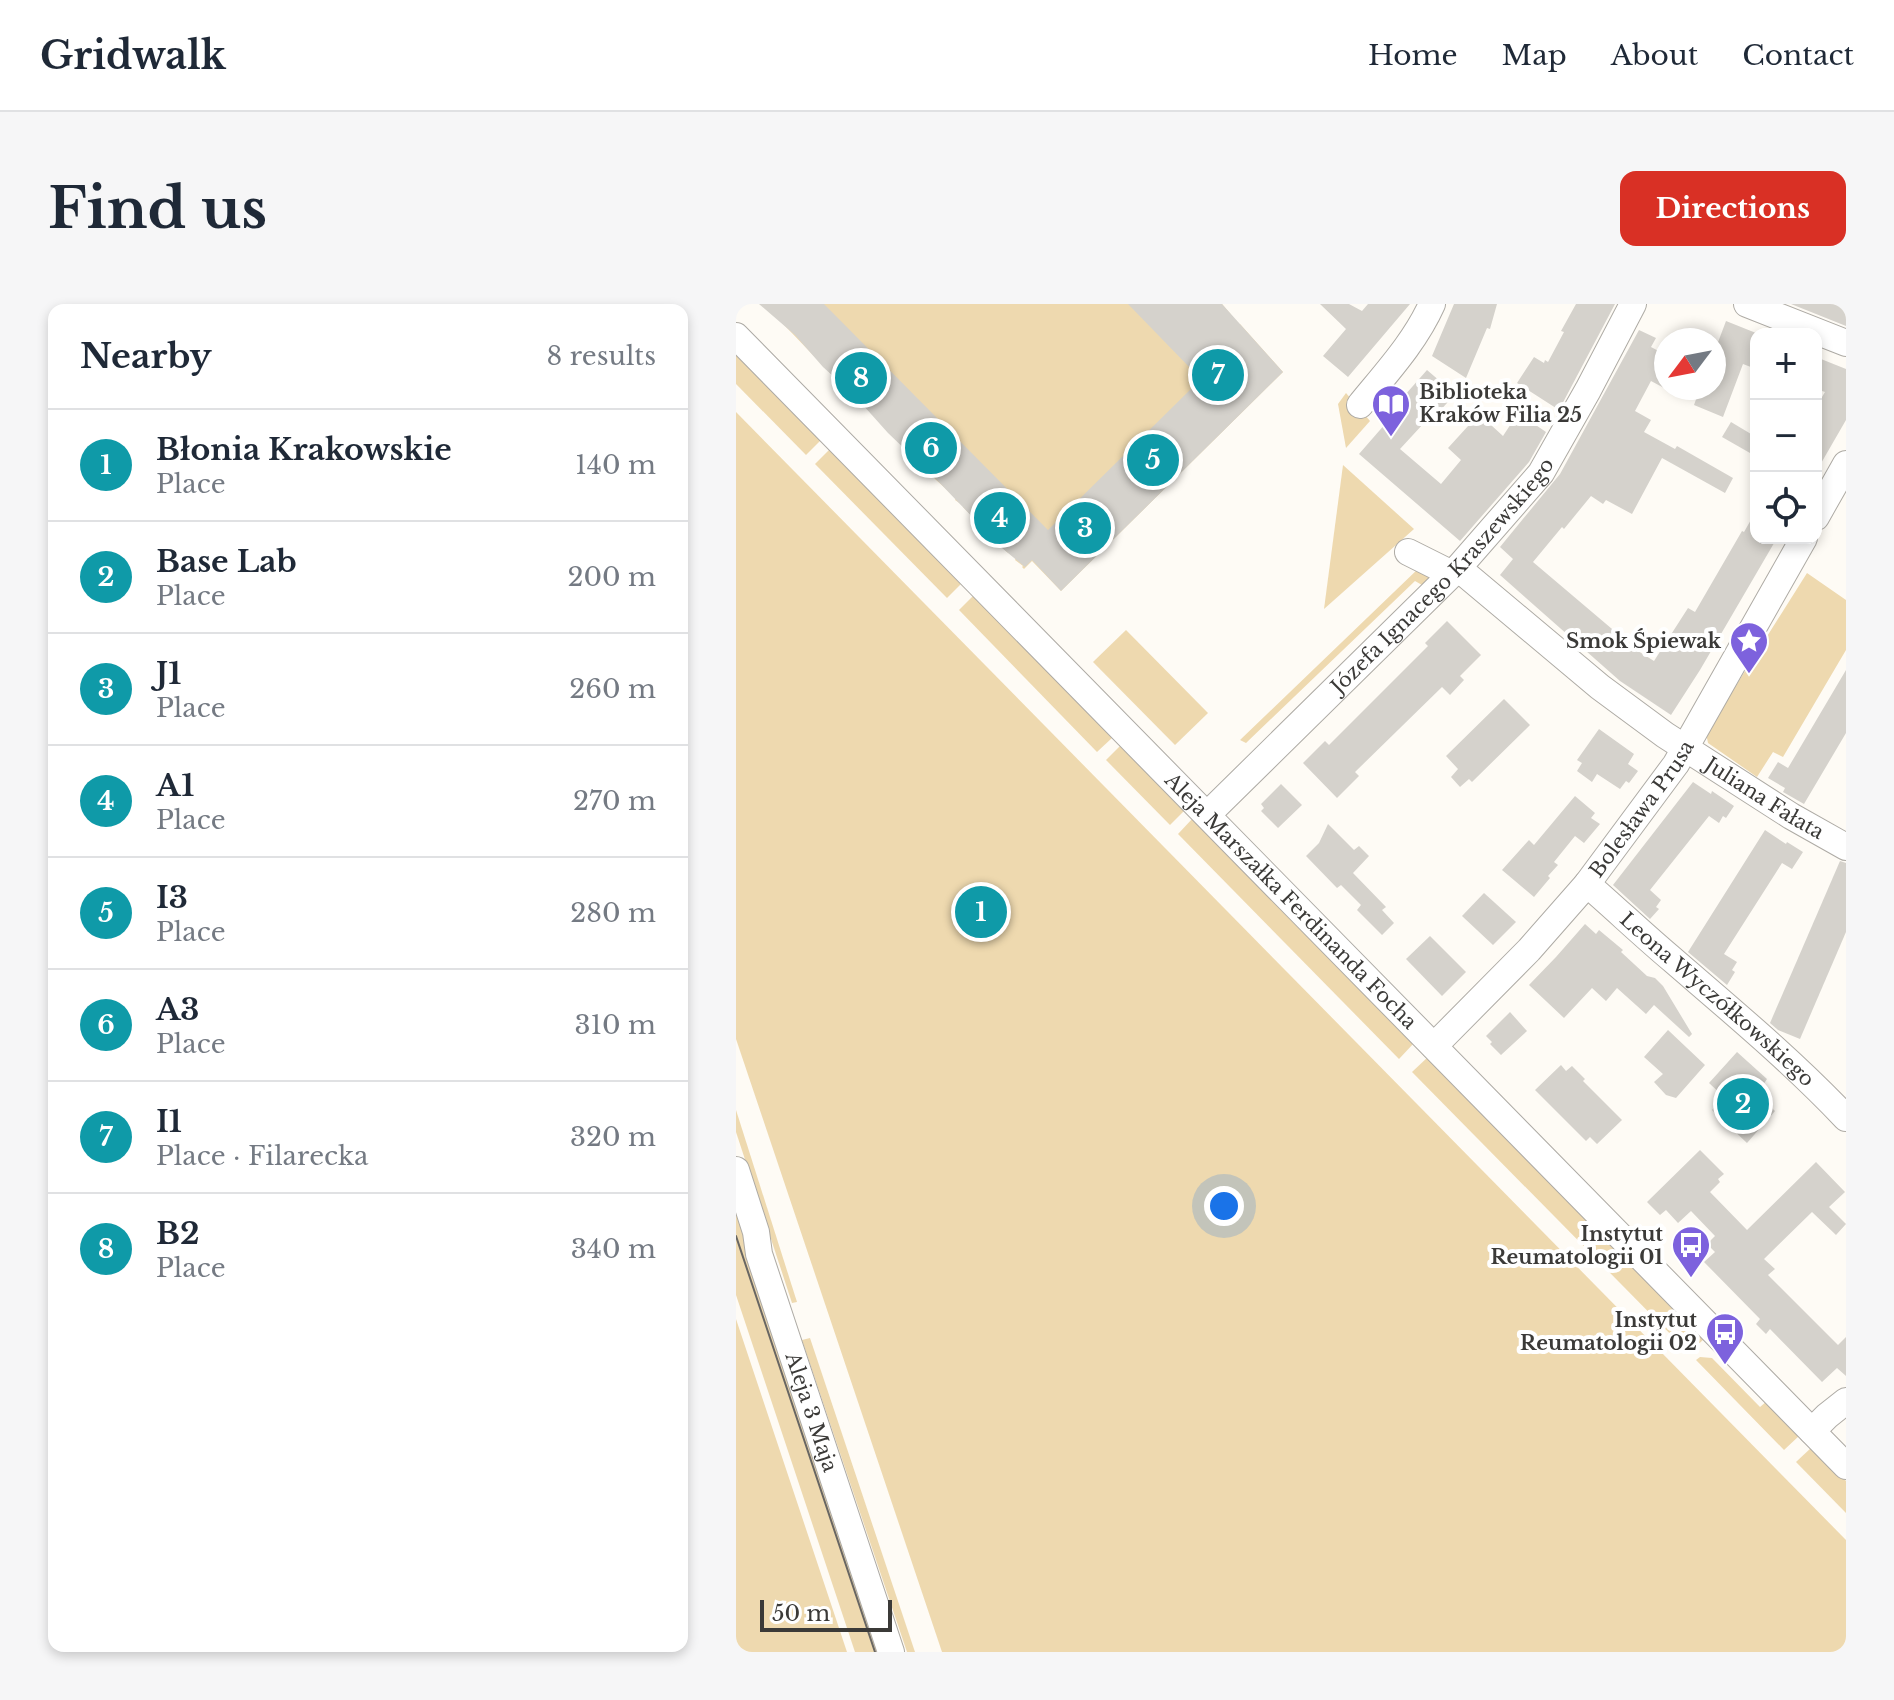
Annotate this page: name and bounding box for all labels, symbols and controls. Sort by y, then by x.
text: Gridwalk [40,32,226,79]
text: Home [1368,38,1458,73]
text: Map [1502,38,1567,73]
text: About [1611,38,1698,73]
text: Contact [1742,38,1854,73]
button: Directions [1620,171,1846,246]
text: Find us [48,174,267,243]
north arrow [1654,328,1726,400]
map controls [1750,328,1822,544]
button: + [1750,328,1822,400]
text: Nearby [80,335,212,377]
text: 8 results [546,340,656,372]
pin: 7 [1192,345,1244,405]
pin: 8 [835,348,887,408]
place label: Biblioteka Kraków Filia 25 [1419,380,1582,427]
library icon: Biblioteka Kraków Filia 25 [1370,383,1412,438]
button: − [1750,400,1822,472]
pin: 6 [905,418,957,478]
pin: 5 [1127,430,1179,490]
text: Błonia Krakowskie [156,431,452,468]
text: 1 [100,449,112,481]
text: 140 m [575,449,656,481]
street label: Józefa Ignacego Kraszewskiego [1324,454,1559,700]
text: Place [156,468,226,500]
button: locate [1750,472,1822,544]
pin: 4 [974,488,1026,548]
pin: 3 [1059,498,1111,558]
text: Base Lab [156,543,297,580]
text: 2 [98,561,114,593]
text: 200 m [567,561,656,593]
text: Place [156,580,226,612]
place icon: Smok Śpiewak [1728,620,1770,675]
place label: Smok Śpiewak [1566,628,1722,653]
text: J1 [156,655,181,692]
text: 3 [98,673,114,705]
text: 260 m [569,673,656,705]
text: Place [156,692,226,724]
street label: Bolesława Prusa [1584,735,1699,882]
street label: Juliana Fałata [1698,750,1829,845]
text: A1 [156,767,194,804]
street label: Aleja Marszałka Ferdinanda Focha [1159,767,1423,1035]
text: 4 [97,785,115,817]
text: 270 m [573,785,656,817]
text: Place [156,804,226,836]
text: I3 [156,879,188,916]
pin: 1 [955,882,1007,942]
text: 5 [98,897,114,929]
text: 280 m [570,897,656,929]
street label: Leona Wyczółkowskiego [1615,907,1819,1091]
text: Place [156,916,226,948]
text: A3 [156,991,199,1028]
text: 6 [97,1009,115,1041]
text: 310 m [574,1009,656,1041]
text: Place [156,1028,226,1060]
pin: 2 [1717,1074,1769,1134]
text: I1 [156,1103,182,1140]
text: 7 [99,1121,113,1153]
text: 320 m [570,1121,656,1153]
text: Place · Filarecka [156,1140,368,1172]
your location [1204,1186,1244,1226]
text: B2 [156,1215,199,1252]
place label: Instytut Reumatologii 01 [1490,1222,1663,1269]
bus stop icon: Instytut Reumatologii 01 [1670,1224,1712,1279]
text: 8 [98,1233,114,1265]
text: 340 m [571,1233,656,1265]
text: Place [156,1252,226,1284]
place label: Instytut Reumatologii 02 [1520,1308,1697,1355]
bus stop icon: Instytut Reumatologii 02 [1704,1311,1746,1366]
street label: Aleja 3 Maja [780,1348,843,1476]
scale bar [760,1596,892,1632]
text: 50 m [772,1600,830,1627]

